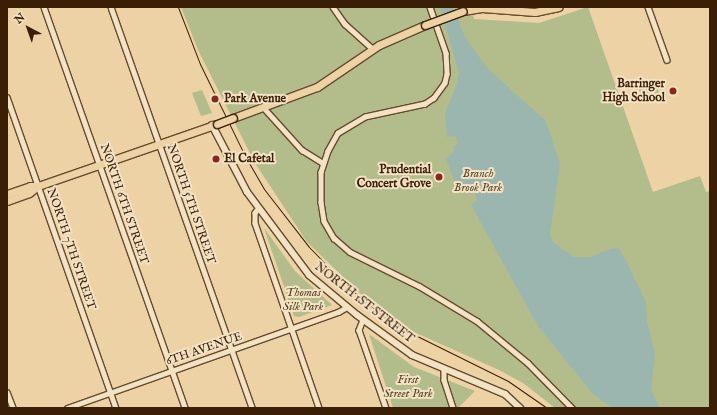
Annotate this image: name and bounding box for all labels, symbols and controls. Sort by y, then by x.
north arrow [8,8,48,48]
text: N [12,11,28,27]
place label: Barringer High School [602,77,665,105]
marker: Barringer High School [668,86,678,96]
place label: Park Avenue [224,92,286,106]
marker: Park Avenue [209,93,221,105]
street label: NORTH 6TH STREET [97,142,151,266]
street label: NORTH 5TH STREET [164,142,218,266]
place label: El Cafetal [224,152,274,166]
marker: El Cafetal [211,154,221,164]
place label: Prudential Concert Grove [357,163,431,191]
park label: Branch Brook Park [454,167,502,195]
marker: Prudential Concert Grove [434,172,444,182]
street label: NORTH 7TH STREET [43,187,99,311]
street label: NORTH 1ST STREET [312,260,416,346]
park label: Thomas Silk Park [283,286,323,314]
street label: 6TH AVENUE [164,329,244,369]
park label: First Street Park [383,373,433,401]

